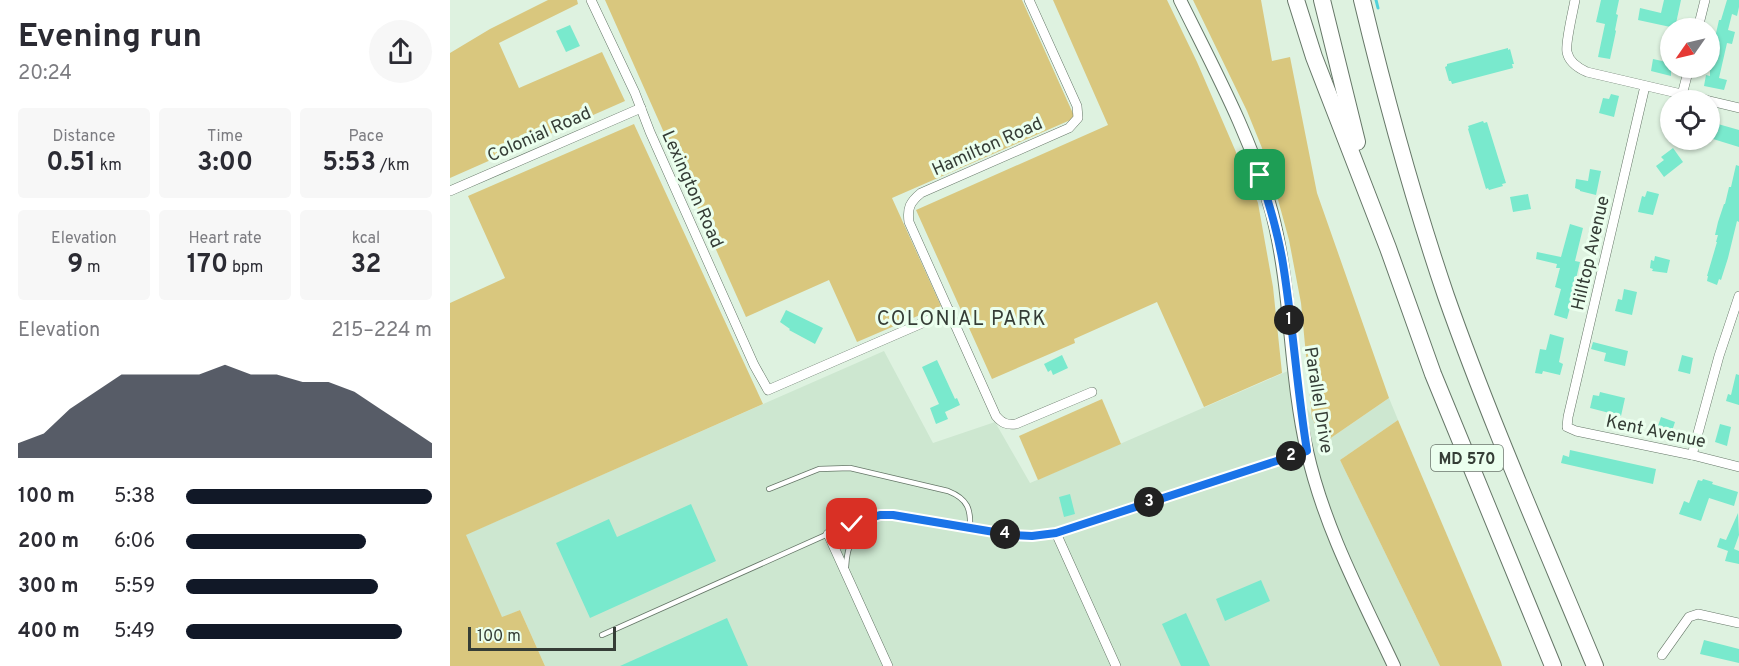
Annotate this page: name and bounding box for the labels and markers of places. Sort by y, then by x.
pin [1234,149,1285,200]
pin: 1 [1274,305,1304,335]
pin: 2 [1276,441,1306,471]
pin: 3 [1134,487,1164,517]
pin [826,498,877,549]
pin: 4 [990,519,1020,549]

